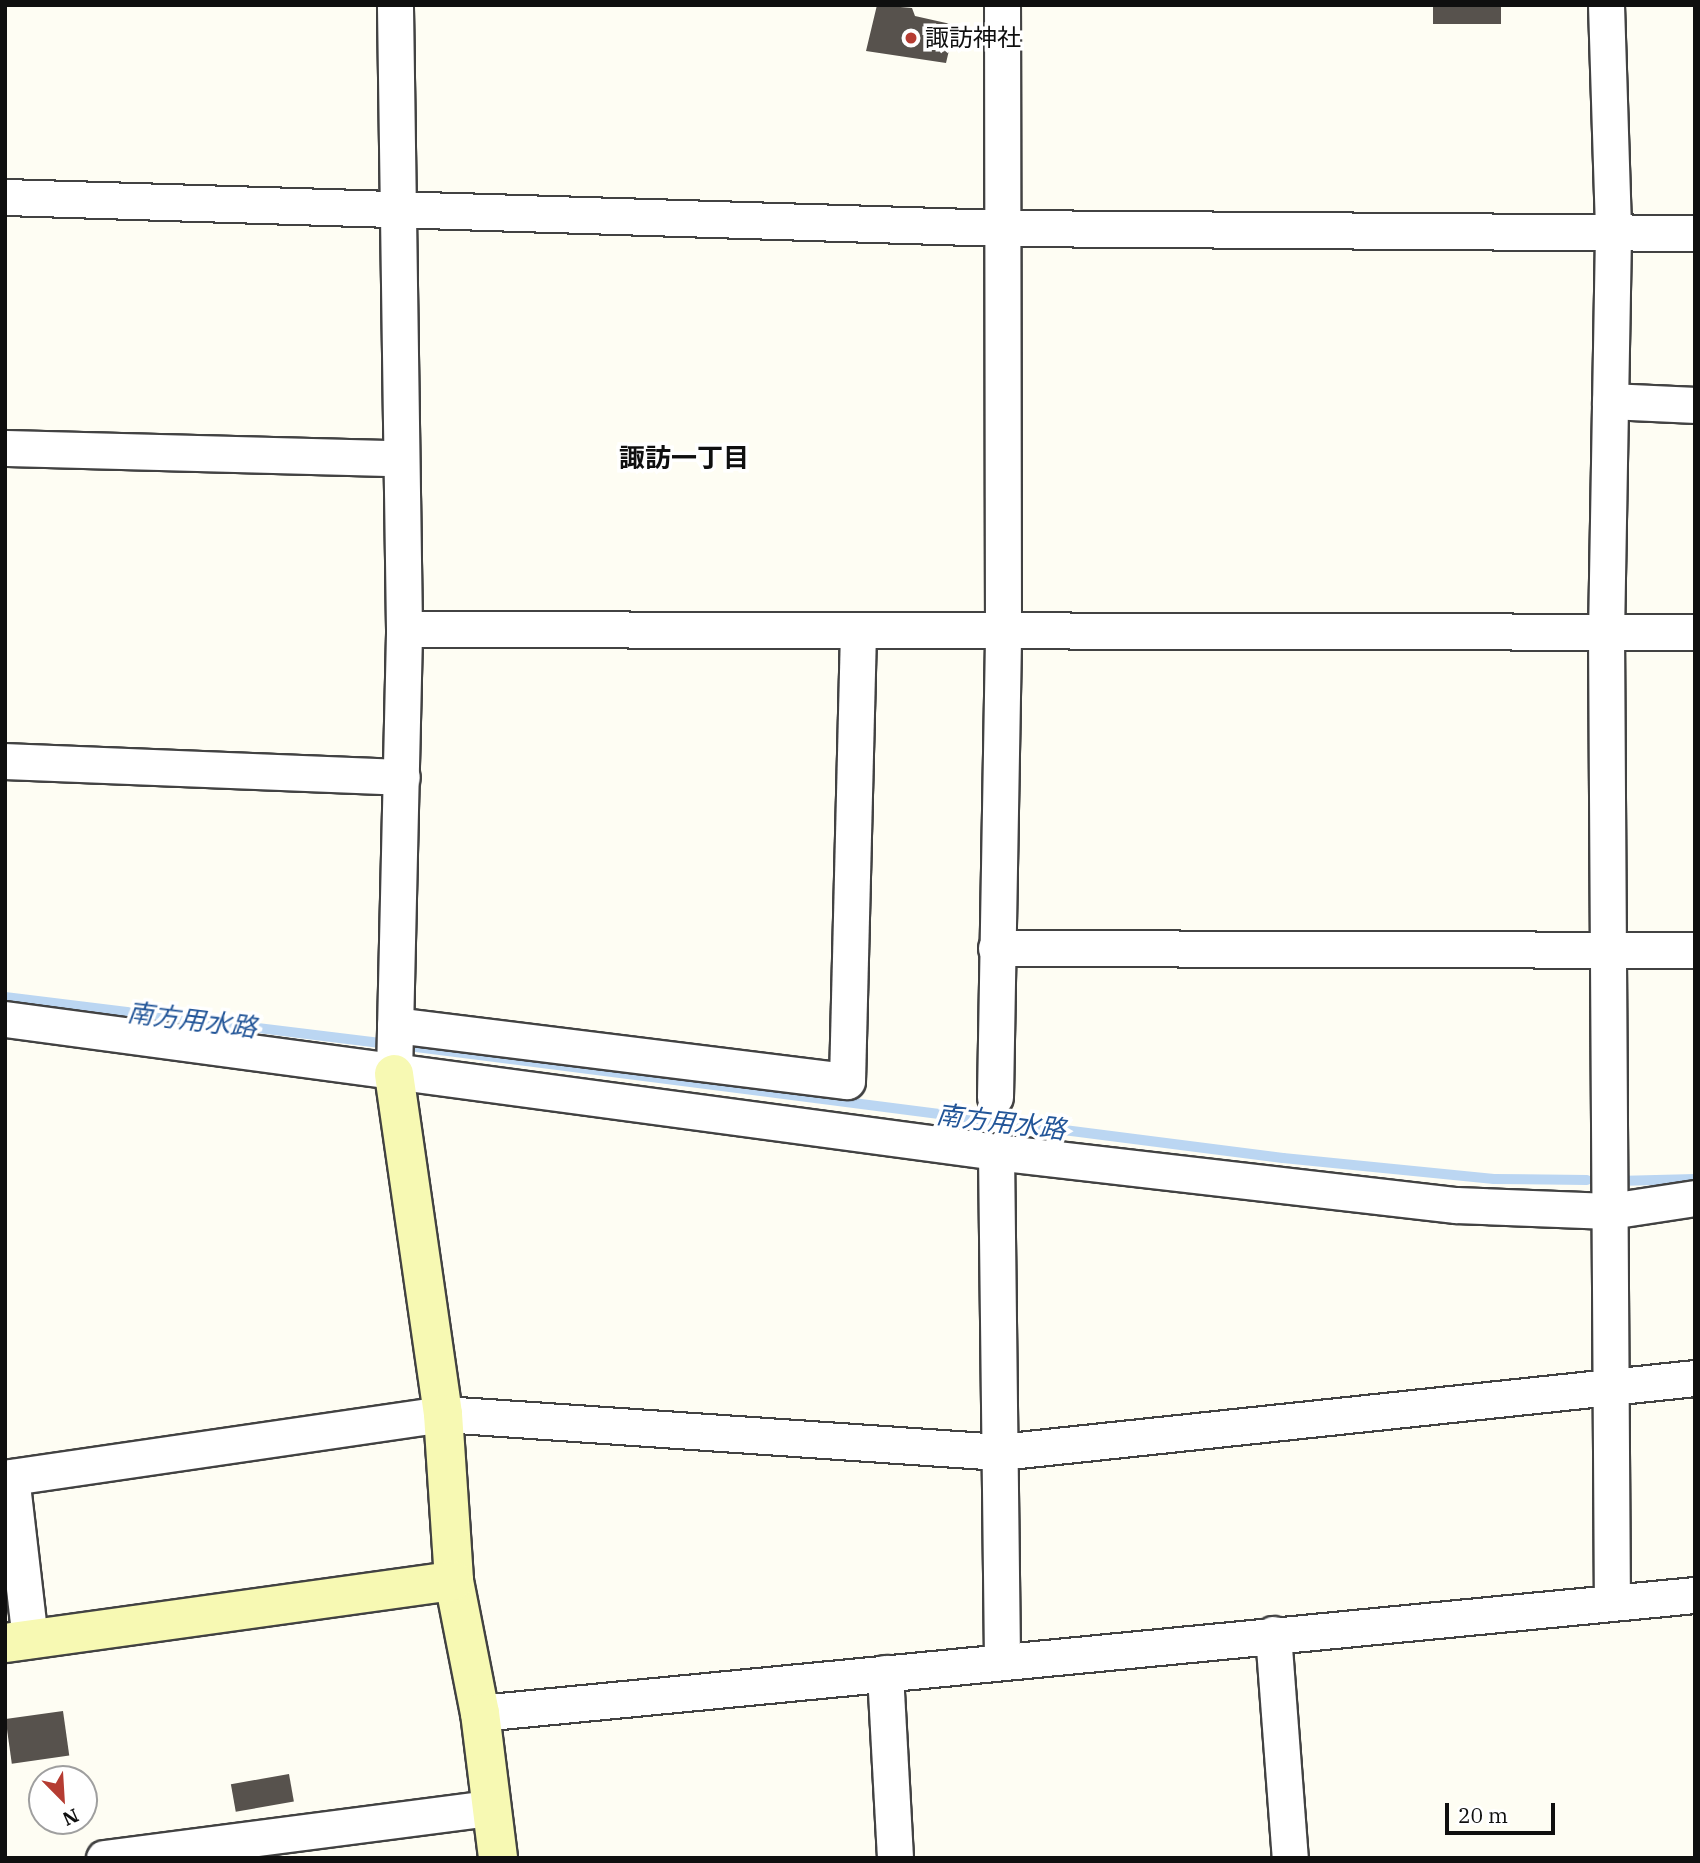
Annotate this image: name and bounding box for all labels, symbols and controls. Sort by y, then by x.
place label: 諏訪神社 [925,24,1021,52]
marker: 諏訪神社 [903,30,919,46]
district label: 諏訪一丁目 [619,442,749,474]
water label: 南方用水路 [126,997,258,1043]
water label: 南方用水路 [935,1099,1067,1145]
north arrow [28,1765,98,1835]
scale bar [1448,1790,1558,1834]
text: 20 m [1458,1801,1508,1829]
text: N [59,1803,82,1831]

